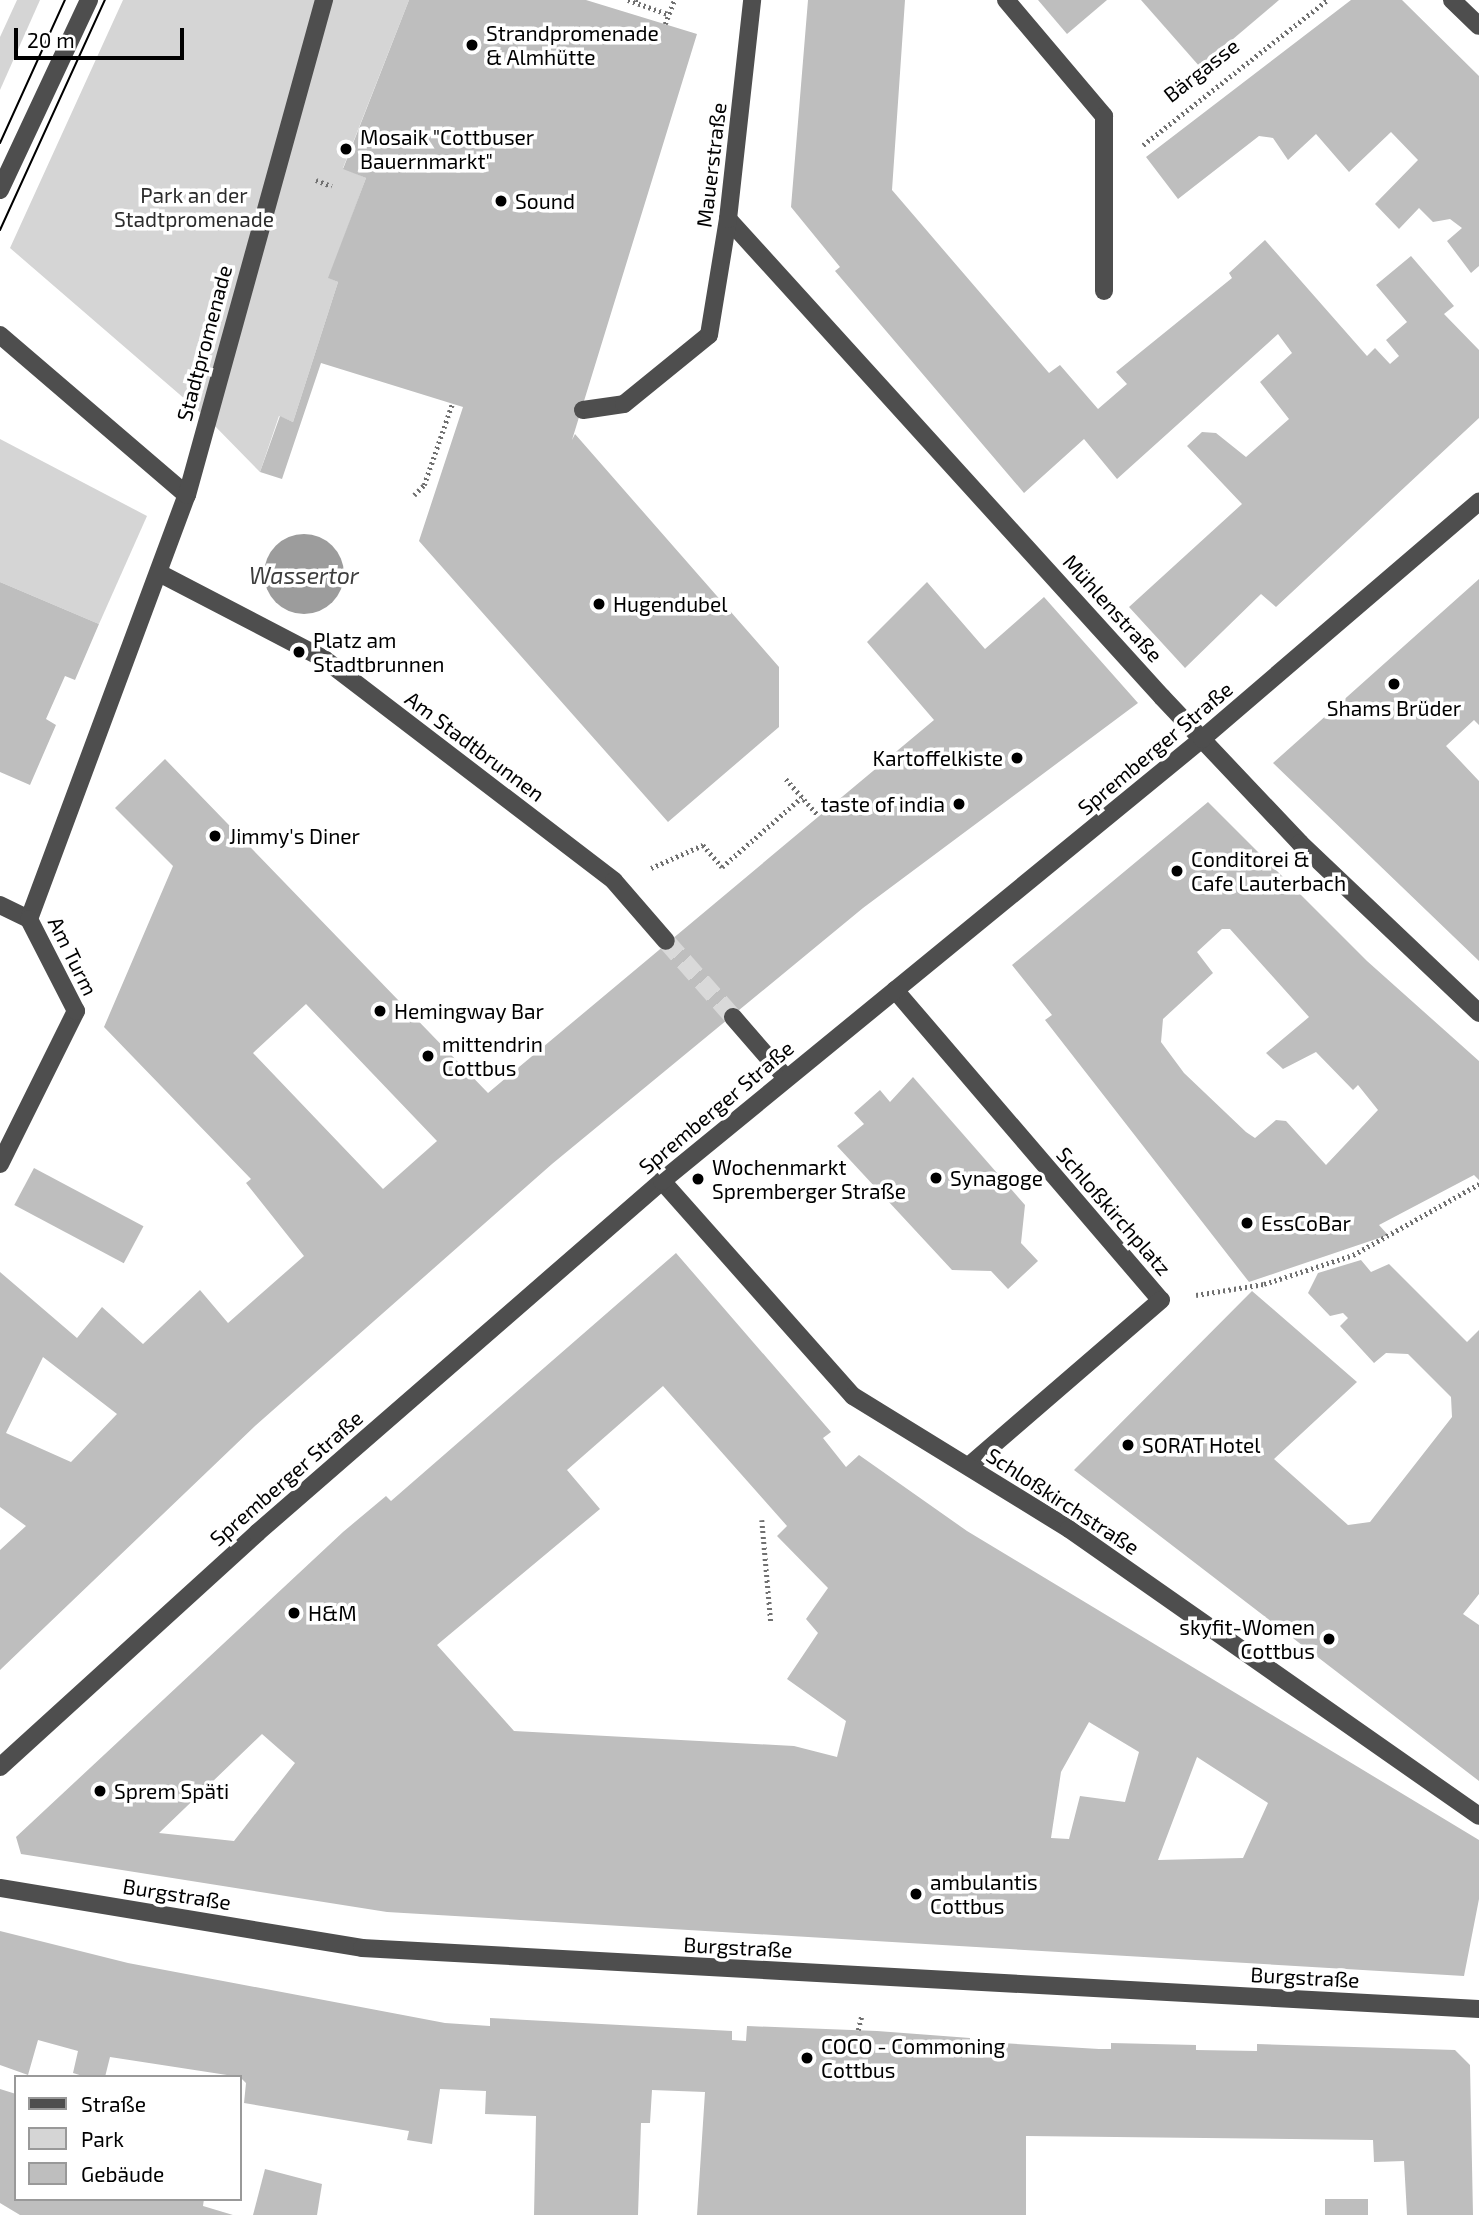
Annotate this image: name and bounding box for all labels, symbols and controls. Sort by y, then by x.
scale bar [18,14,187,58]
place label: Strandpromenade & Almhütte [486,20,659,70]
text: 20 m [27,27,75,52]
street label: Bärgasse [1158,33,1244,107]
marker: Strandpromenade & Almhütte [464,37,480,53]
street label: Mauerstraße [691,101,731,229]
place label: Mosaik "Cottbuser Bauernmarkt" [360,124,535,174]
marker: Mosaik "Cottbuser Bauernmarkt" [338,141,354,157]
park label: Park an der Stadtpromenade [114,182,274,232]
place label: Sound [515,188,575,214]
marker: Sound [493,193,509,209]
street label: Stadtpromenade [171,262,237,424]
street label: Mühlenstraße [1058,549,1168,667]
water label: Wassertor [249,561,359,589]
place label: Hugendubel [613,591,728,617]
marker: Hugendubel [591,596,607,612]
place label: Platz am Stadtbrunnen [313,627,444,677]
marker: Platz am Stadtbrunnen [291,644,307,660]
street label: Spremberger Straße [1072,676,1238,820]
marker: Shams Brüder [1386,676,1402,692]
street label: Am Stadtbrunnen [400,686,550,806]
place label: Shams Brüder [1327,695,1461,721]
place label: Kartoffelkiste [873,745,1003,771]
marker: Kartoffelkiste [1009,750,1025,766]
place label: taste of india [820,791,945,817]
marker: taste of india [951,796,967,812]
place label: Jimmy's Diner [229,823,360,849]
marker: Jimmy's Diner [207,828,223,844]
place label: Conditorei & Cafe Lauterbach [1191,846,1346,896]
marker: Conditorei & Cafe Lauterbach [1169,863,1185,879]
street label: Am Turm [43,912,103,1000]
place label: Hemingway Bar [394,998,544,1024]
marker: Hemingway Bar [372,1003,388,1019]
place label: mittendrin Cottbus [442,1031,543,1081]
street label: Spremberger Straße [633,1035,799,1179]
marker: mittendrin Cottbus [420,1048,436,1064]
street label: Schloßkirchplatz [1051,1142,1177,1280]
place label: Wochenmarkt Spremberger Straße [712,1154,906,1204]
place label: Synagoge [950,1165,1043,1191]
marker: Synagoge [928,1170,944,1186]
marker: Wochenmarkt Spremberger Straße [690,1171,706,1187]
place label: EssCoBar [1261,1210,1351,1236]
marker: EssCoBar [1239,1215,1255,1231]
street label: Spremberger Straße [204,1405,368,1551]
place label: SORAT Hotel [1142,1432,1261,1458]
marker: SORAT Hotel [1120,1437,1136,1453]
street label: Schloßkirchstraße [982,1442,1144,1560]
place label: H&M [308,1600,357,1626]
marker: H&M [286,1605,302,1621]
place label: skyfit-Women Cottbus [1179,1614,1315,1664]
marker: skyfit-Women Cottbus [1321,1631,1337,1647]
place label: Sprem Späti [114,1778,229,1804]
marker: Sprem Späti [92,1783,108,1799]
place label: ambulantis Cottbus [930,1869,1038,1919]
street label: Burgstraße [121,1873,233,1915]
marker: ambulantis Cottbus [908,1886,924,1902]
street label: Burgstraße [683,1932,793,1962]
street label: Burgstraße [1250,1962,1360,1992]
place label: COCO - Commoning Cottbus [821,2033,1005,2083]
marker: COCO - Commoning Cottbus [799,2050,815,2066]
legend [14,2075,242,2201]
text: Straße [81,2091,146,2116]
text: Park [81,2126,124,2151]
text: Gebäude [81,2161,164,2186]

